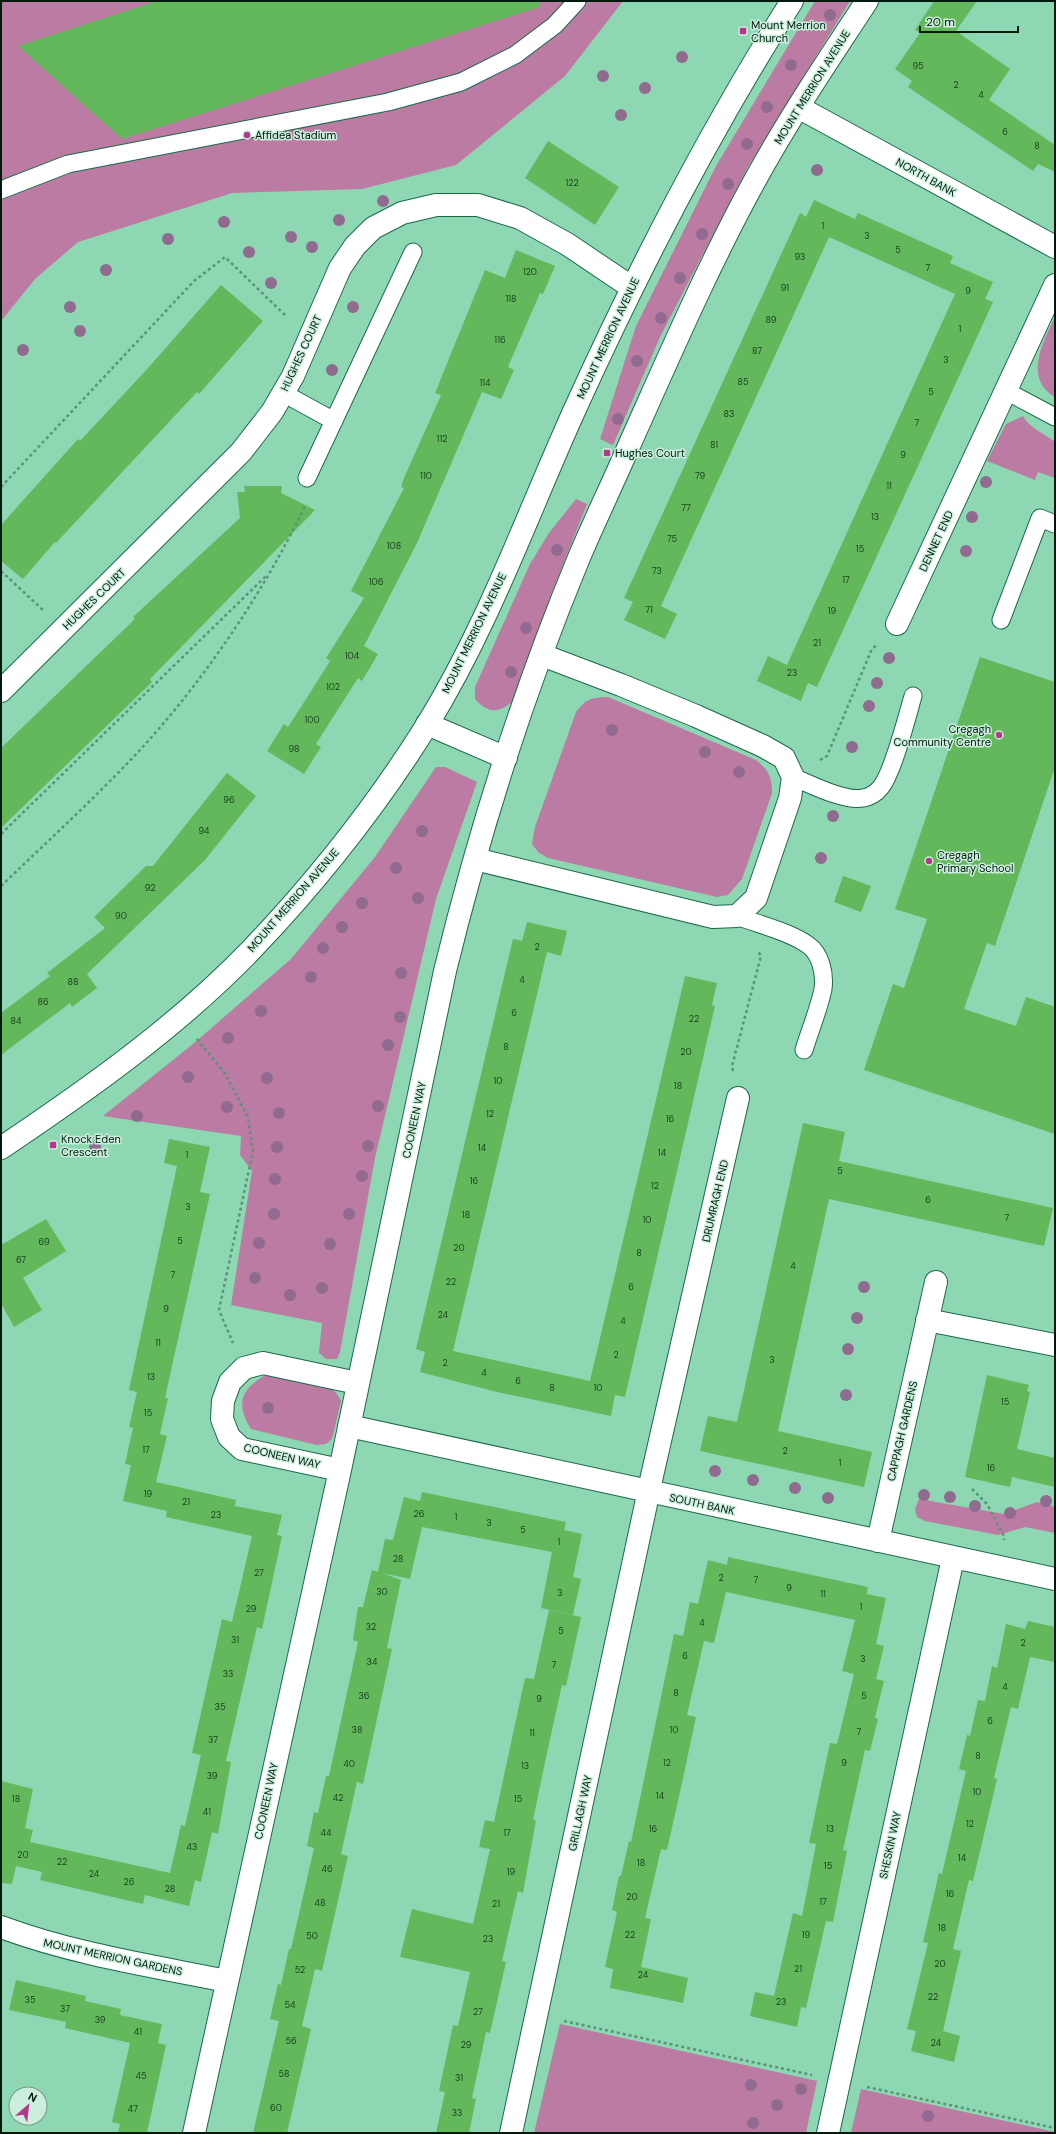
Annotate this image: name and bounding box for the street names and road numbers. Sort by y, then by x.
street label: MOUNT MERRION AVENUE [771,27,853,147]
street label: NORTH BANK [893,155,959,200]
street label: MOUNT MERRION AVENUE [574,275,642,401]
street label: HUGHES COURT [277,313,325,393]
street label: DENNET END [916,508,956,574]
street label: HUGHES COURT [60,565,128,633]
street label: MOUNT MERRION AVENUE [439,570,509,696]
street label: MOUNT MERRION AVENUE [244,845,342,955]
street label: COONEEN WAY [399,1080,429,1160]
street label: DRUMRAGH END [699,1158,731,1244]
street label: CAPPAGH GARDENS [884,1380,920,1482]
street label: COONEEN WAY [242,1440,322,1472]
street label: SOUTH BANK [668,1490,737,1518]
street label: COONEEN WAY [251,1761,281,1841]
street label: GRILLAGH WAY [565,1773,595,1852]
street label: SHESKIN WAY [876,1809,904,1880]
street label: MOUNT MERRION GARDENS [42,1935,184,1979]

